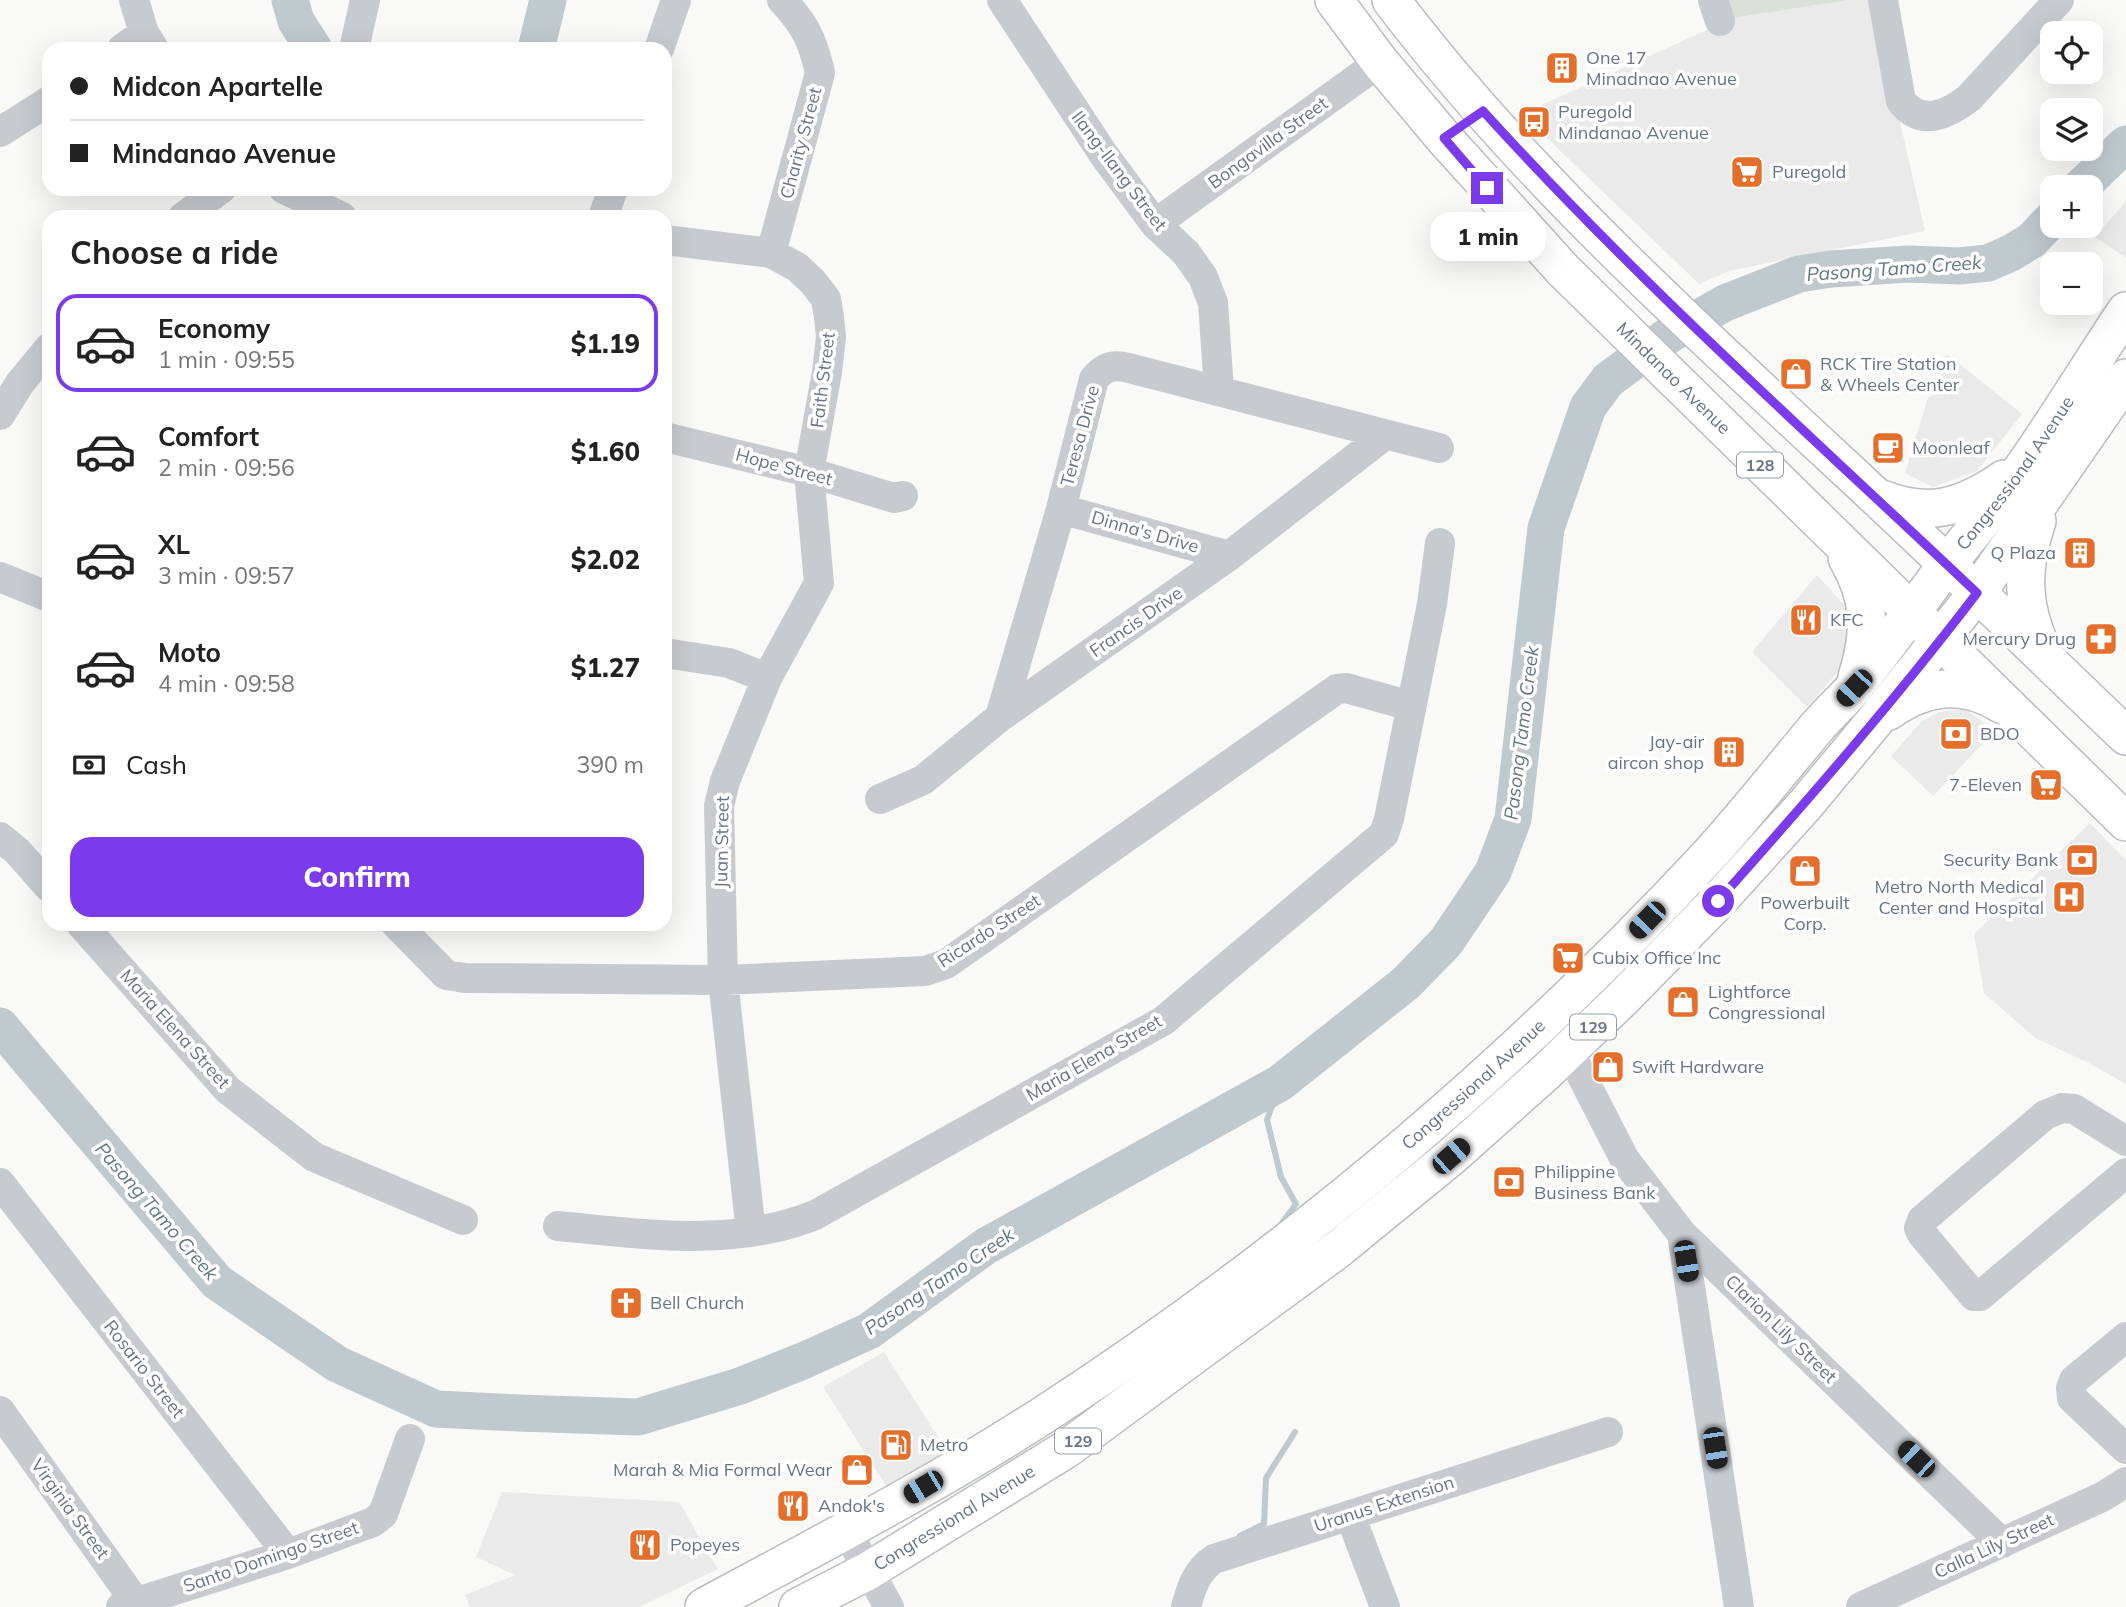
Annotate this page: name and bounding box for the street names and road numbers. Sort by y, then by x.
street label: Charity Street [775,84,826,201]
street label: Bongavilla Street [1203,91,1332,194]
street label: Ilang-Ilang Street [1067,106,1172,235]
street label: Mindanao Avenue [1612,317,1736,439]
street label: Faith Street [805,331,840,429]
street label: Teresa Drive [1055,383,1104,489]
street label: Congressional Avenue [1951,392,2079,555]
street label: Hope Street [733,443,835,490]
road number: 128 [1737,452,1783,478]
street label: Dinna's Drive [1089,505,1202,558]
street label: Francis Drive [1085,581,1187,662]
street label: Juan Street [709,796,734,888]
street label: Ricardo Street [933,889,1045,972]
street label: Maria Elena Street [116,964,235,1093]
street label: Maria Elena Street [1022,1009,1166,1106]
street label: Congressional Avenue [1397,1014,1550,1155]
road number: 129 [1570,1015,1616,1040]
street label: Clarion Lily Street [1721,1270,1842,1388]
street label: Rosario Street [99,1315,190,1422]
road number: 129 [1055,1428,1101,1454]
street label: Virginia Street [26,1454,115,1563]
street label: Congressional Avenue [869,1459,1039,1576]
street label: Uranus Extension [1311,1470,1457,1537]
street label: Calla Lily Street [1930,1508,2057,1583]
street label: Santo Domingo Street [180,1516,361,1597]

